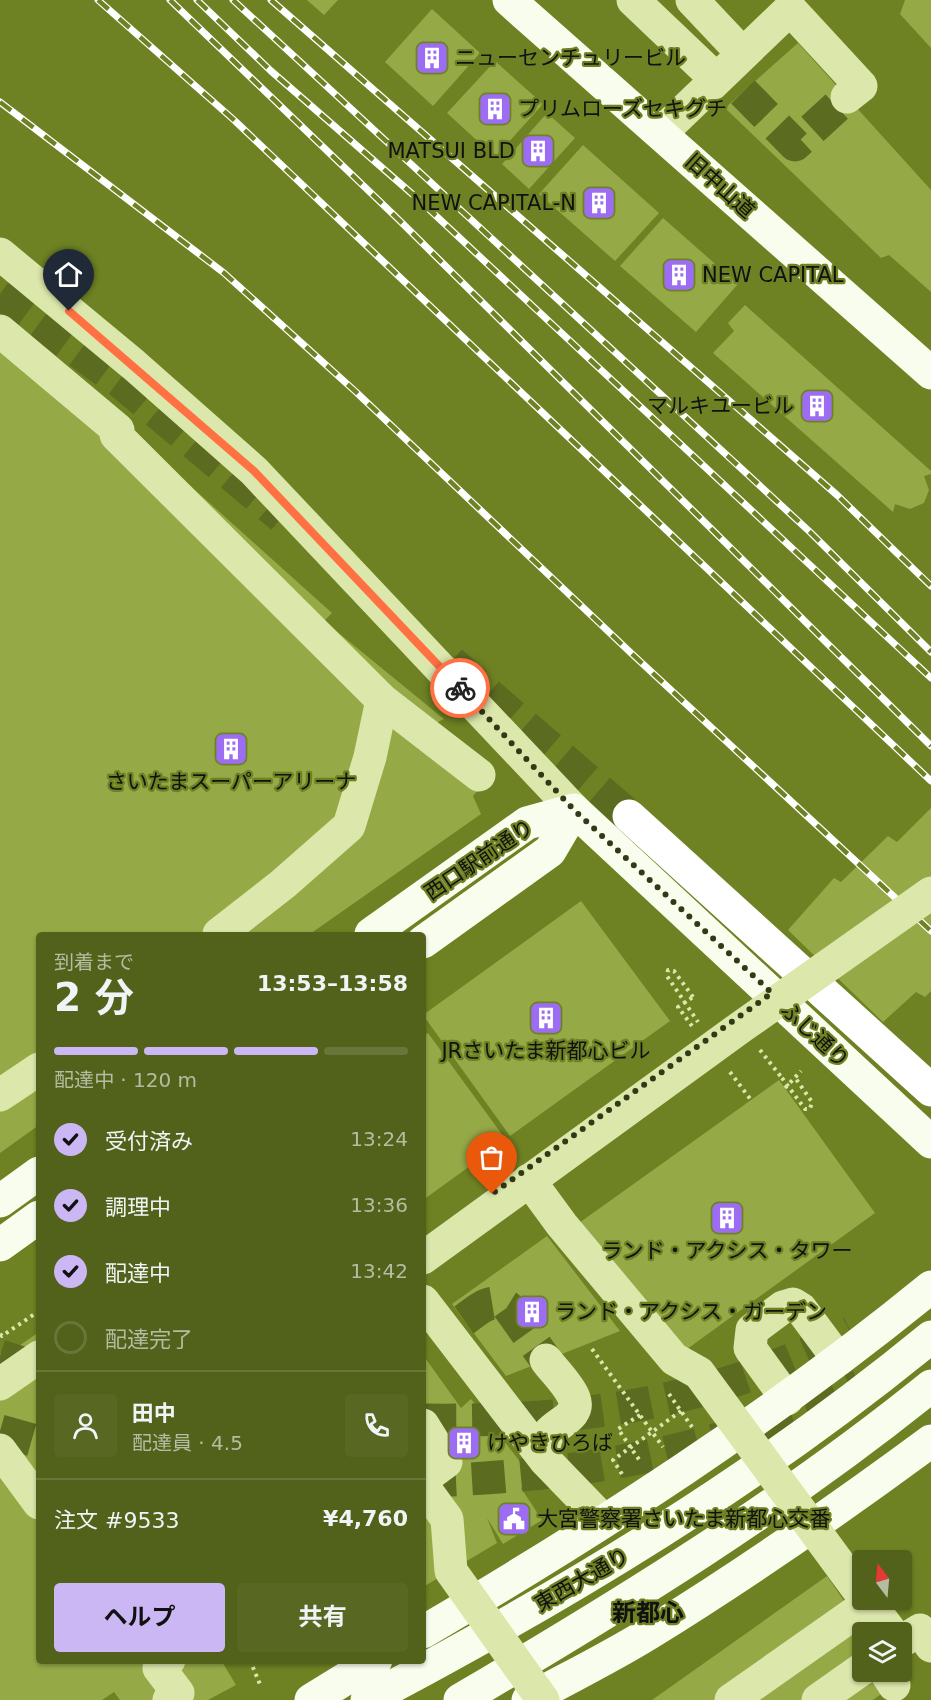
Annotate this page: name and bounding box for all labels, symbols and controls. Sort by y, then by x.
building icon: ニューセンチュリービル [414,40,450,76]
place label: ニューセンチュリービル [455,46,686,70]
building icon: プリムローズセキグチ [477,91,513,127]
place label: プリムローズセキグチ [518,97,727,121]
building icon: MATSUI BLD [520,133,556,169]
place label: MATSUI BLD [387,139,515,163]
street label: 旧中山道 [681,149,759,223]
building icon: NEW CAPITAL-N [581,185,617,221]
place label: NEW CAPITAL-N [412,191,576,215]
pin [43,249,94,311]
building icon: NEW CAPITAL [661,257,697,293]
icon: home [52,258,85,291]
place label: NEW CAPITAL [702,263,844,287]
building icon: マルキユービル [799,388,835,424]
place label: マルキユービル [647,394,794,418]
courier [430,658,490,718]
icon: bike [444,672,477,705]
building icon: さいたまスーパーアリーナ [213,731,249,767]
place label: さいたまスーパーアリーナ [106,770,356,794]
street label: 西口駅前通り [420,815,538,905]
text: 到着まで [54,950,134,974]
text: 13:53–13:58 [257,971,408,996]
text: 2 分 [54,975,134,1020]
street label: ふじ通り [776,998,854,1072]
building icon: JRさいたま新都心ビル [528,1000,564,1036]
place label: JRさいたま新都心ビル [439,1039,651,1063]
text: 配達中 · 120 m [54,1068,197,1092]
icon: check [54,1123,87,1156]
text: 13:24 [350,1127,408,1151]
text: 受付済み [105,1129,193,1154]
pin [466,1132,517,1194]
icon: bag [475,1141,508,1174]
icon: check [54,1189,87,1222]
text: 13:36 [350,1193,408,1217]
text: 調理中 [105,1195,171,1220]
building icon: ランド・アクシス・タワー [709,1200,745,1236]
place label: ランド・アクシス・タワー [602,1239,852,1263]
icon: check [54,1255,87,1288]
text: 13:42 [350,1259,408,1283]
text: 配達中 [105,1261,171,1286]
building icon: ランド・アクシス・ガーデン [514,1294,550,1330]
place label: ランド・アクシス・ガーデン [555,1300,827,1324]
text: 配達完了 [105,1327,193,1352]
button: person [54,1394,117,1457]
button: phone [345,1394,408,1457]
text: 田中 [132,1401,176,1426]
building icon: けやきひろば [446,1425,482,1461]
text: 配達員 · 4.5 [132,1431,243,1455]
place label: けやきひろば [487,1431,613,1455]
public building icon: 大宮警察署さいたま新都心交番 [496,1501,532,1537]
text: ¥4,760 [323,1506,408,1531]
place label: 大宮警察署さいたま新都心交番 [537,1507,830,1531]
text: 注文 #9533 [54,1508,179,1533]
street label: 東西大通り [531,1543,633,1617]
north arrow [852,1550,912,1610]
map controls [852,1550,912,1682]
button: ヘルプ [54,1583,225,1652]
button: 共有 [237,1583,408,1652]
district label: 新都心 [612,1599,684,1627]
button: layers [852,1622,912,1682]

